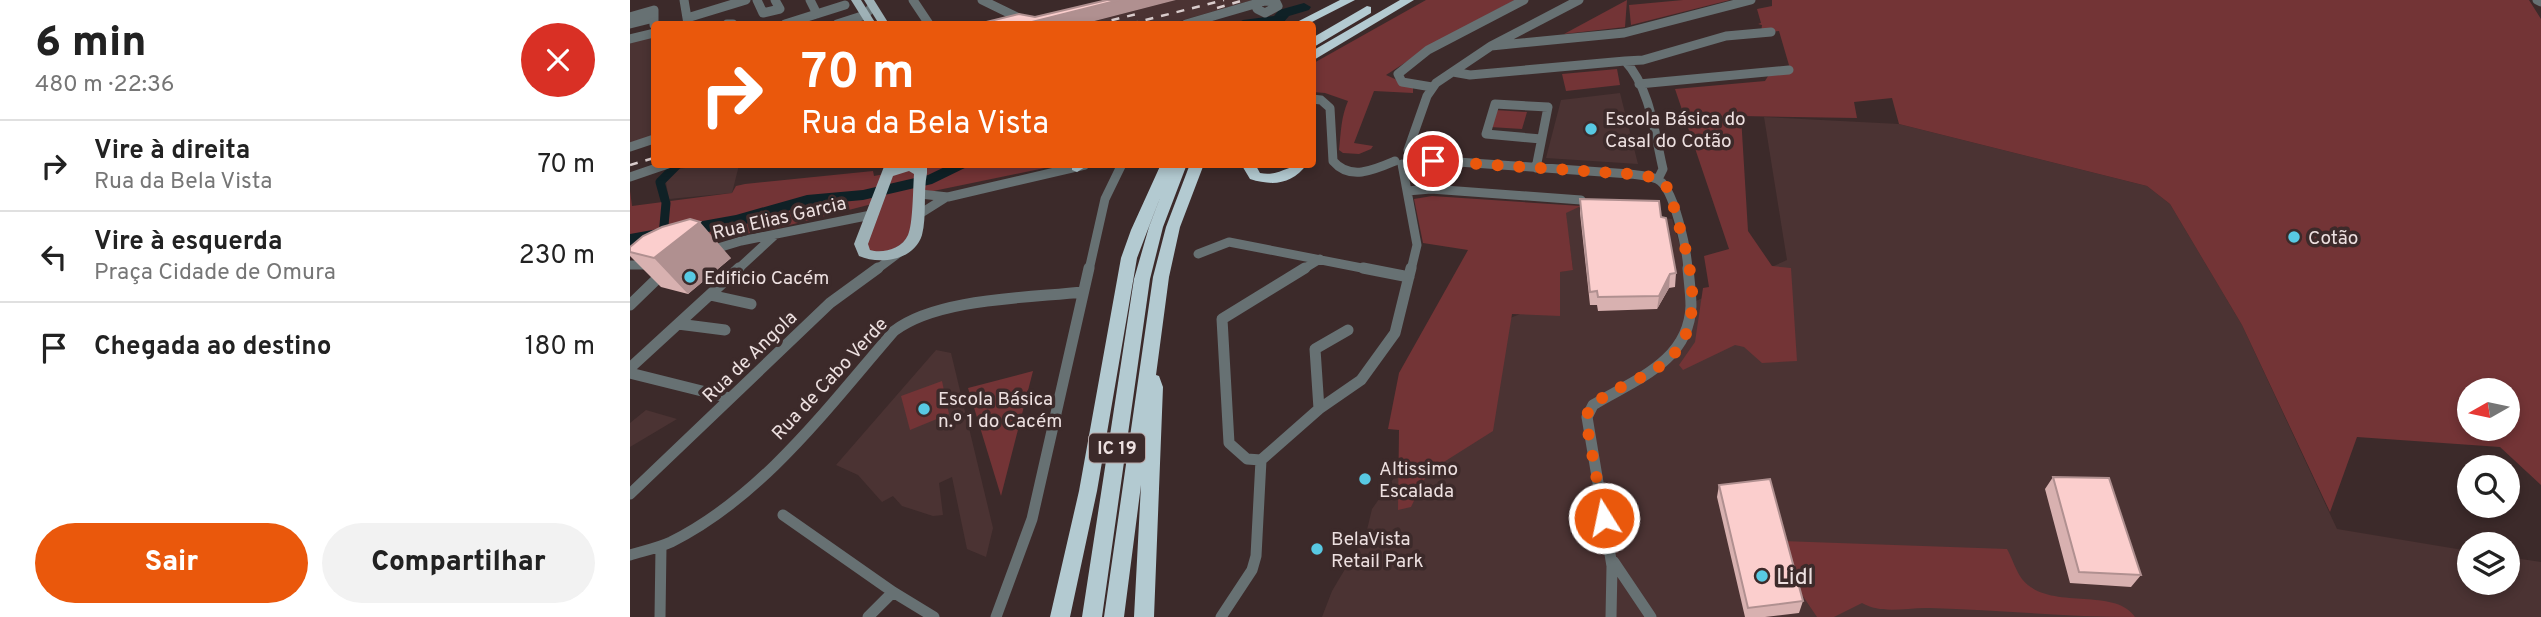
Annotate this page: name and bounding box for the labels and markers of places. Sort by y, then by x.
place label: Escola Básica do Casal do Cotão [1605,108,1746,154]
marker: Escola Básica do Casal do Cotão [1583,121,1599,137]
pin [1403,131,1463,191]
place label: Cotão [2308,227,2358,251]
marker: Cotão [2286,229,2302,245]
place label: Edificio Cacém [704,267,829,291]
marker: Edificio Cacém [682,269,698,285]
place label: Escola Básica n.º 1 do Cacém [938,388,1062,434]
marker: Escola Básica n.º 1 do Cacém [916,401,932,417]
place label: Altissimo Escalada [1379,458,1458,504]
marker: Altissimo Escalada [1357,471,1373,487]
place label: BelaVista Retail Park [1331,528,1424,574]
marker: BelaVista Retail Park [1309,541,1325,557]
place label: Lidl [1776,564,1814,593]
marker: Lidl [1754,568,1770,584]

